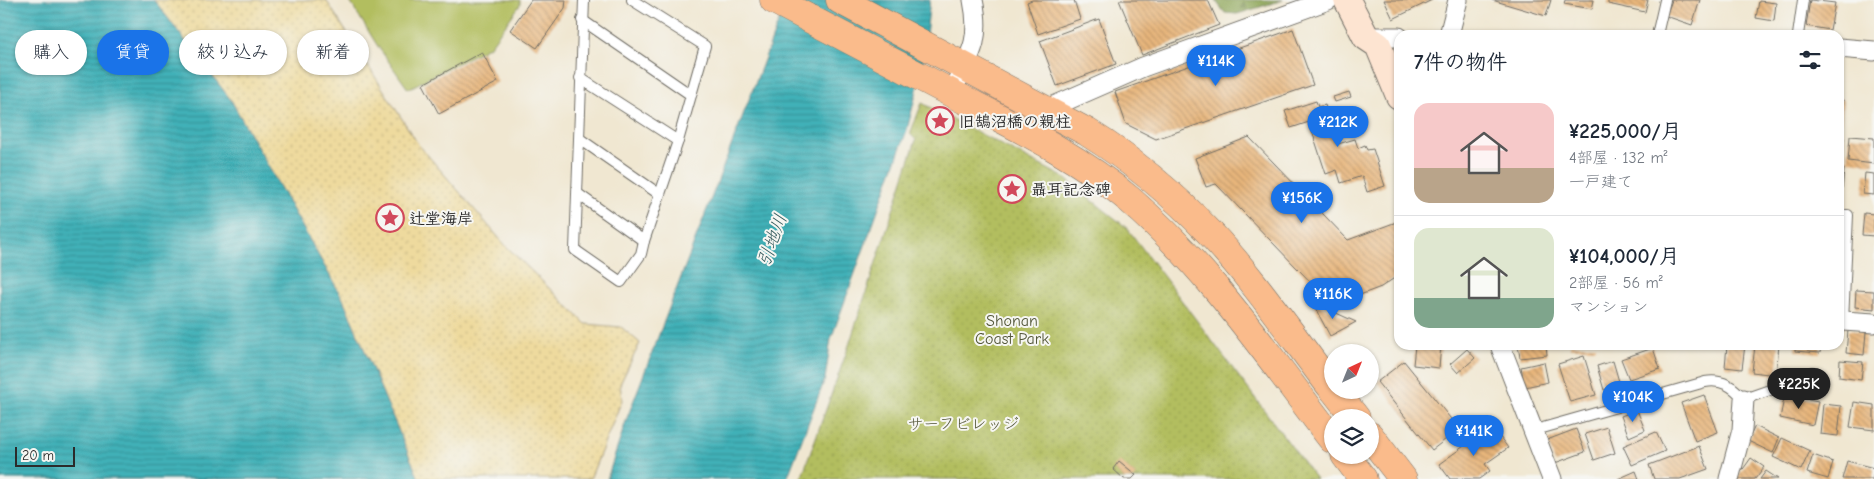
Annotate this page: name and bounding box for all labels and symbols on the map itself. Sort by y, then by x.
pin: ¥114K [1181,44,1251,87]
place icon: 旧鵠沼橋の親柱 [925,106,955,136]
pin: ¥212K [1303,106,1373,148]
place label: 旧鵠沼橋の親柱 [959,113,1071,131]
place icon: 聶耳記念碑 [997,174,1027,204]
place label: 聶耳記念碑 [1031,181,1111,199]
pin: ¥156K [1267,182,1337,224]
place icon: 辻堂海岸 [375,203,405,233]
place label: 辻堂海岸 [409,210,473,228]
water label: 引地川 [753,211,792,269]
pin: ¥116K [1298,278,1368,320]
park label: Shonan Coast Park [975,312,1049,348]
north arrow [1324,344,1379,399]
pin: ¥225K [1764,368,1834,410]
pin: ¥104K [1598,380,1668,423]
pin: ¥141K [1439,414,1509,457]
park label: サーフビレッジ [907,415,1019,433]
scale bar [15,444,75,467]

